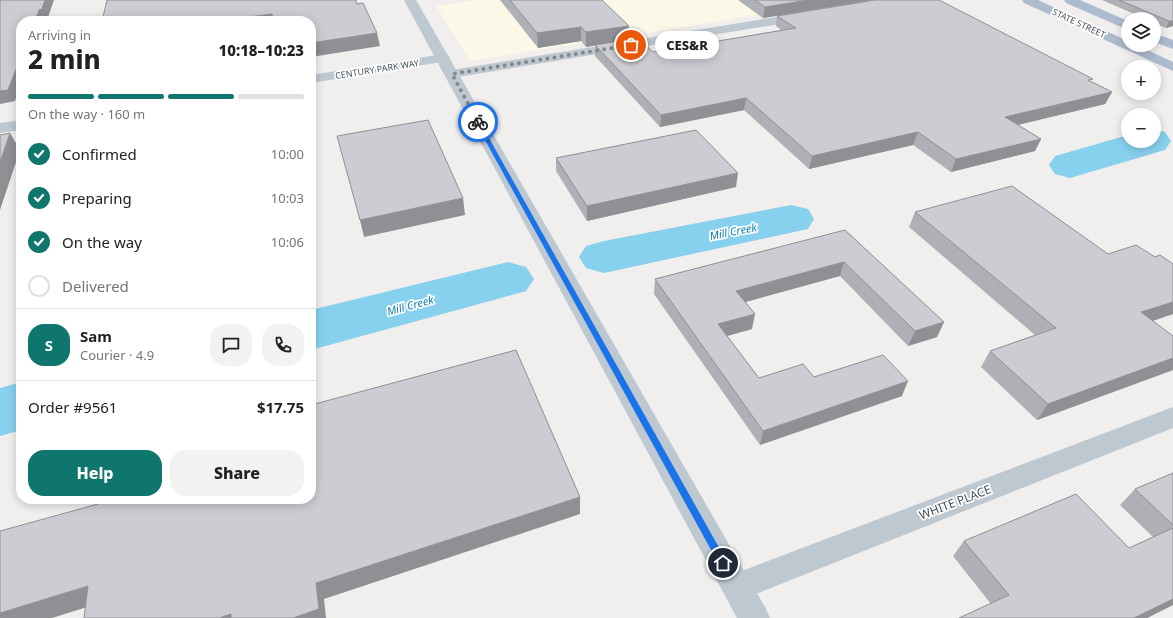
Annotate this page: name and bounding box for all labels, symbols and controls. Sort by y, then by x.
street label: STATE STREET [1050,5,1108,41]
map controls [1121,12,1161,148]
button: layers [1121,12,1161,52]
text: Arriving in [28,26,91,44]
pin [614,28,648,62]
callout: CES&R [655,31,719,59]
icon: bag [620,34,642,56]
text: CES&R [666,36,708,54]
text: 10:18–10:23 [219,40,304,60]
text: 2 min [28,41,101,77]
street label: CENTURY PARK WAY [334,56,421,82]
button: + [1121,60,1161,100]
courier [458,102,498,142]
text: On the way · 160 m [28,105,145,123]
button: − [1121,108,1161,148]
icon: bike [467,111,489,133]
icon: check [28,143,50,165]
text: Confirmed [62,144,137,164]
text: 10:00 [271,145,304,163]
icon: check [28,187,50,209]
text: Preparing [62,188,132,208]
text: 10:03 [271,189,304,207]
water label: Mill Creek [708,219,758,243]
icon: check [28,231,50,253]
text: On the way [62,232,142,252]
text: 10:06 [271,233,304,251]
text: Delivered [62,276,129,296]
water label: Mill Creek [385,291,435,318]
button: chat [210,324,252,366]
button: phone [262,324,304,366]
text: Sam [80,326,112,346]
text: S [45,335,53,355]
text: Courier · 4.9 [80,346,154,364]
text: Order #9561 [28,397,117,417]
text: $17.75 [257,397,304,417]
button: Help [28,450,162,496]
button: Share [170,450,304,496]
street label: WHITE PLACE [917,480,993,524]
pin [706,546,740,580]
icon: home [712,552,734,574]

